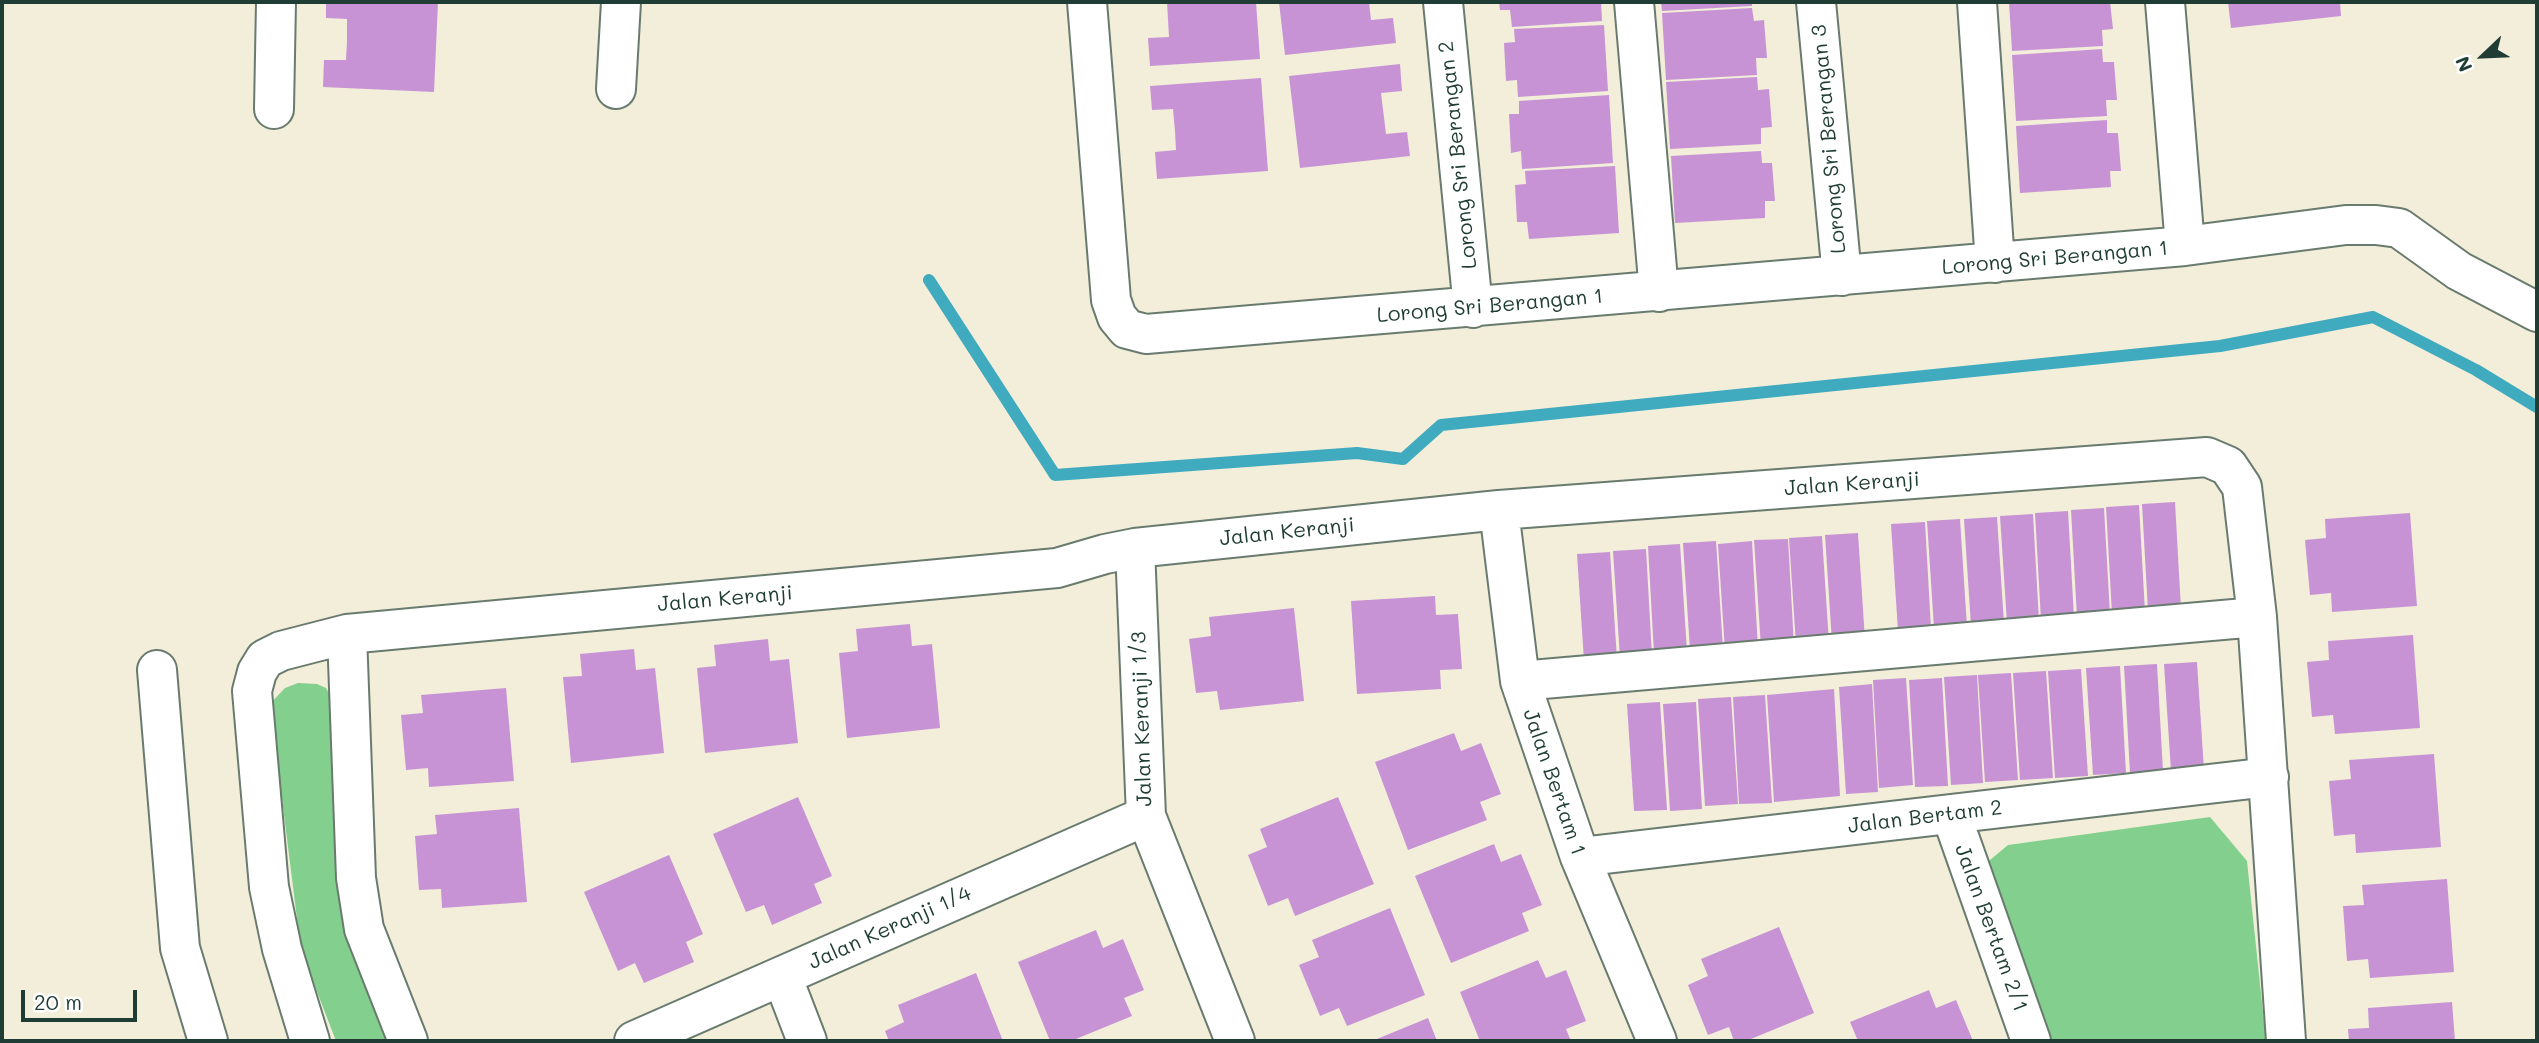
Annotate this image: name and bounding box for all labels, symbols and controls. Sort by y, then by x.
north arrow [2448,21,2518,91]
street label: Lorong Sri Berangan 3 [1806,23,1852,255]
street label: Lorong Sri Berangan 2 [1433,40,1483,270]
text: N [2449,53,2478,76]
street label: Lorong Sri Berangan 1 [1941,236,2169,280]
street label: Lorong Sri Berangan 1 [1376,284,1604,328]
street label: Jalan Keranji [1783,467,1921,501]
street label: Jalan Keranji [1218,512,1356,552]
street label: Jalan Keranji [656,581,794,617]
street label: Jalan Keranji 1/3 [1126,631,1158,807]
street label: Jalan Bertam 1 [1517,706,1591,858]
street label: Jalan Bertam 2 [1846,795,2004,839]
street label: Jalan Bertam 2/1 [1949,841,2033,1015]
street label: Jalan Keranji 1/4 [805,881,975,975]
scale bar [24,976,140,1020]
text: 20 m [34,988,82,1015]

